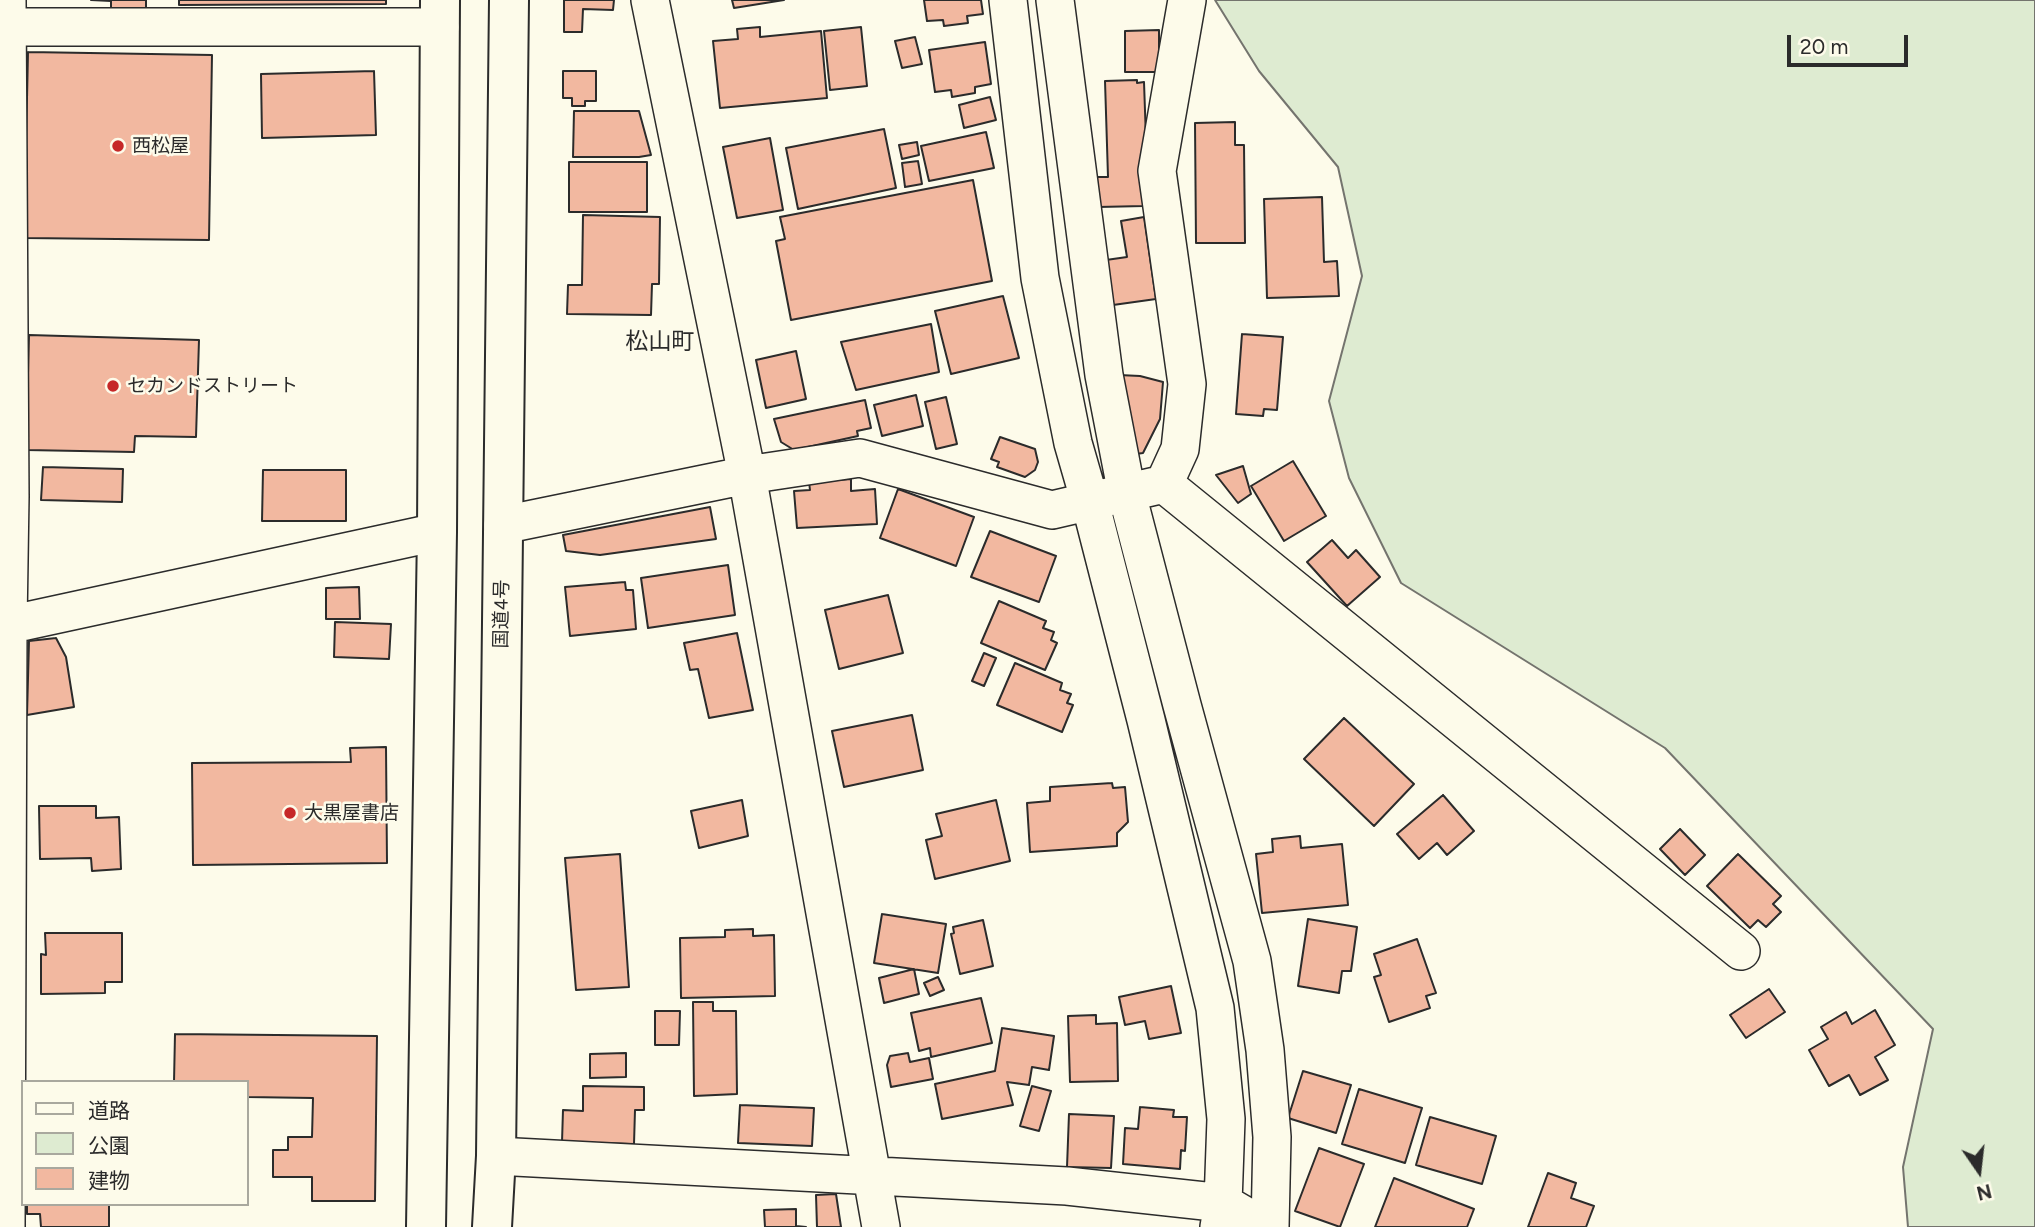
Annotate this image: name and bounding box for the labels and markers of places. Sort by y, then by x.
place label: 西松屋 [132,135,189,157]
marker: 西松屋 [110,138,126,154]
place label: セカンドストリート [127,375,298,397]
marker: セカンドストリート [105,378,121,394]
place label: 大黒屋書店 [304,802,399,824]
marker: 大黒屋書店 [282,805,298,821]

